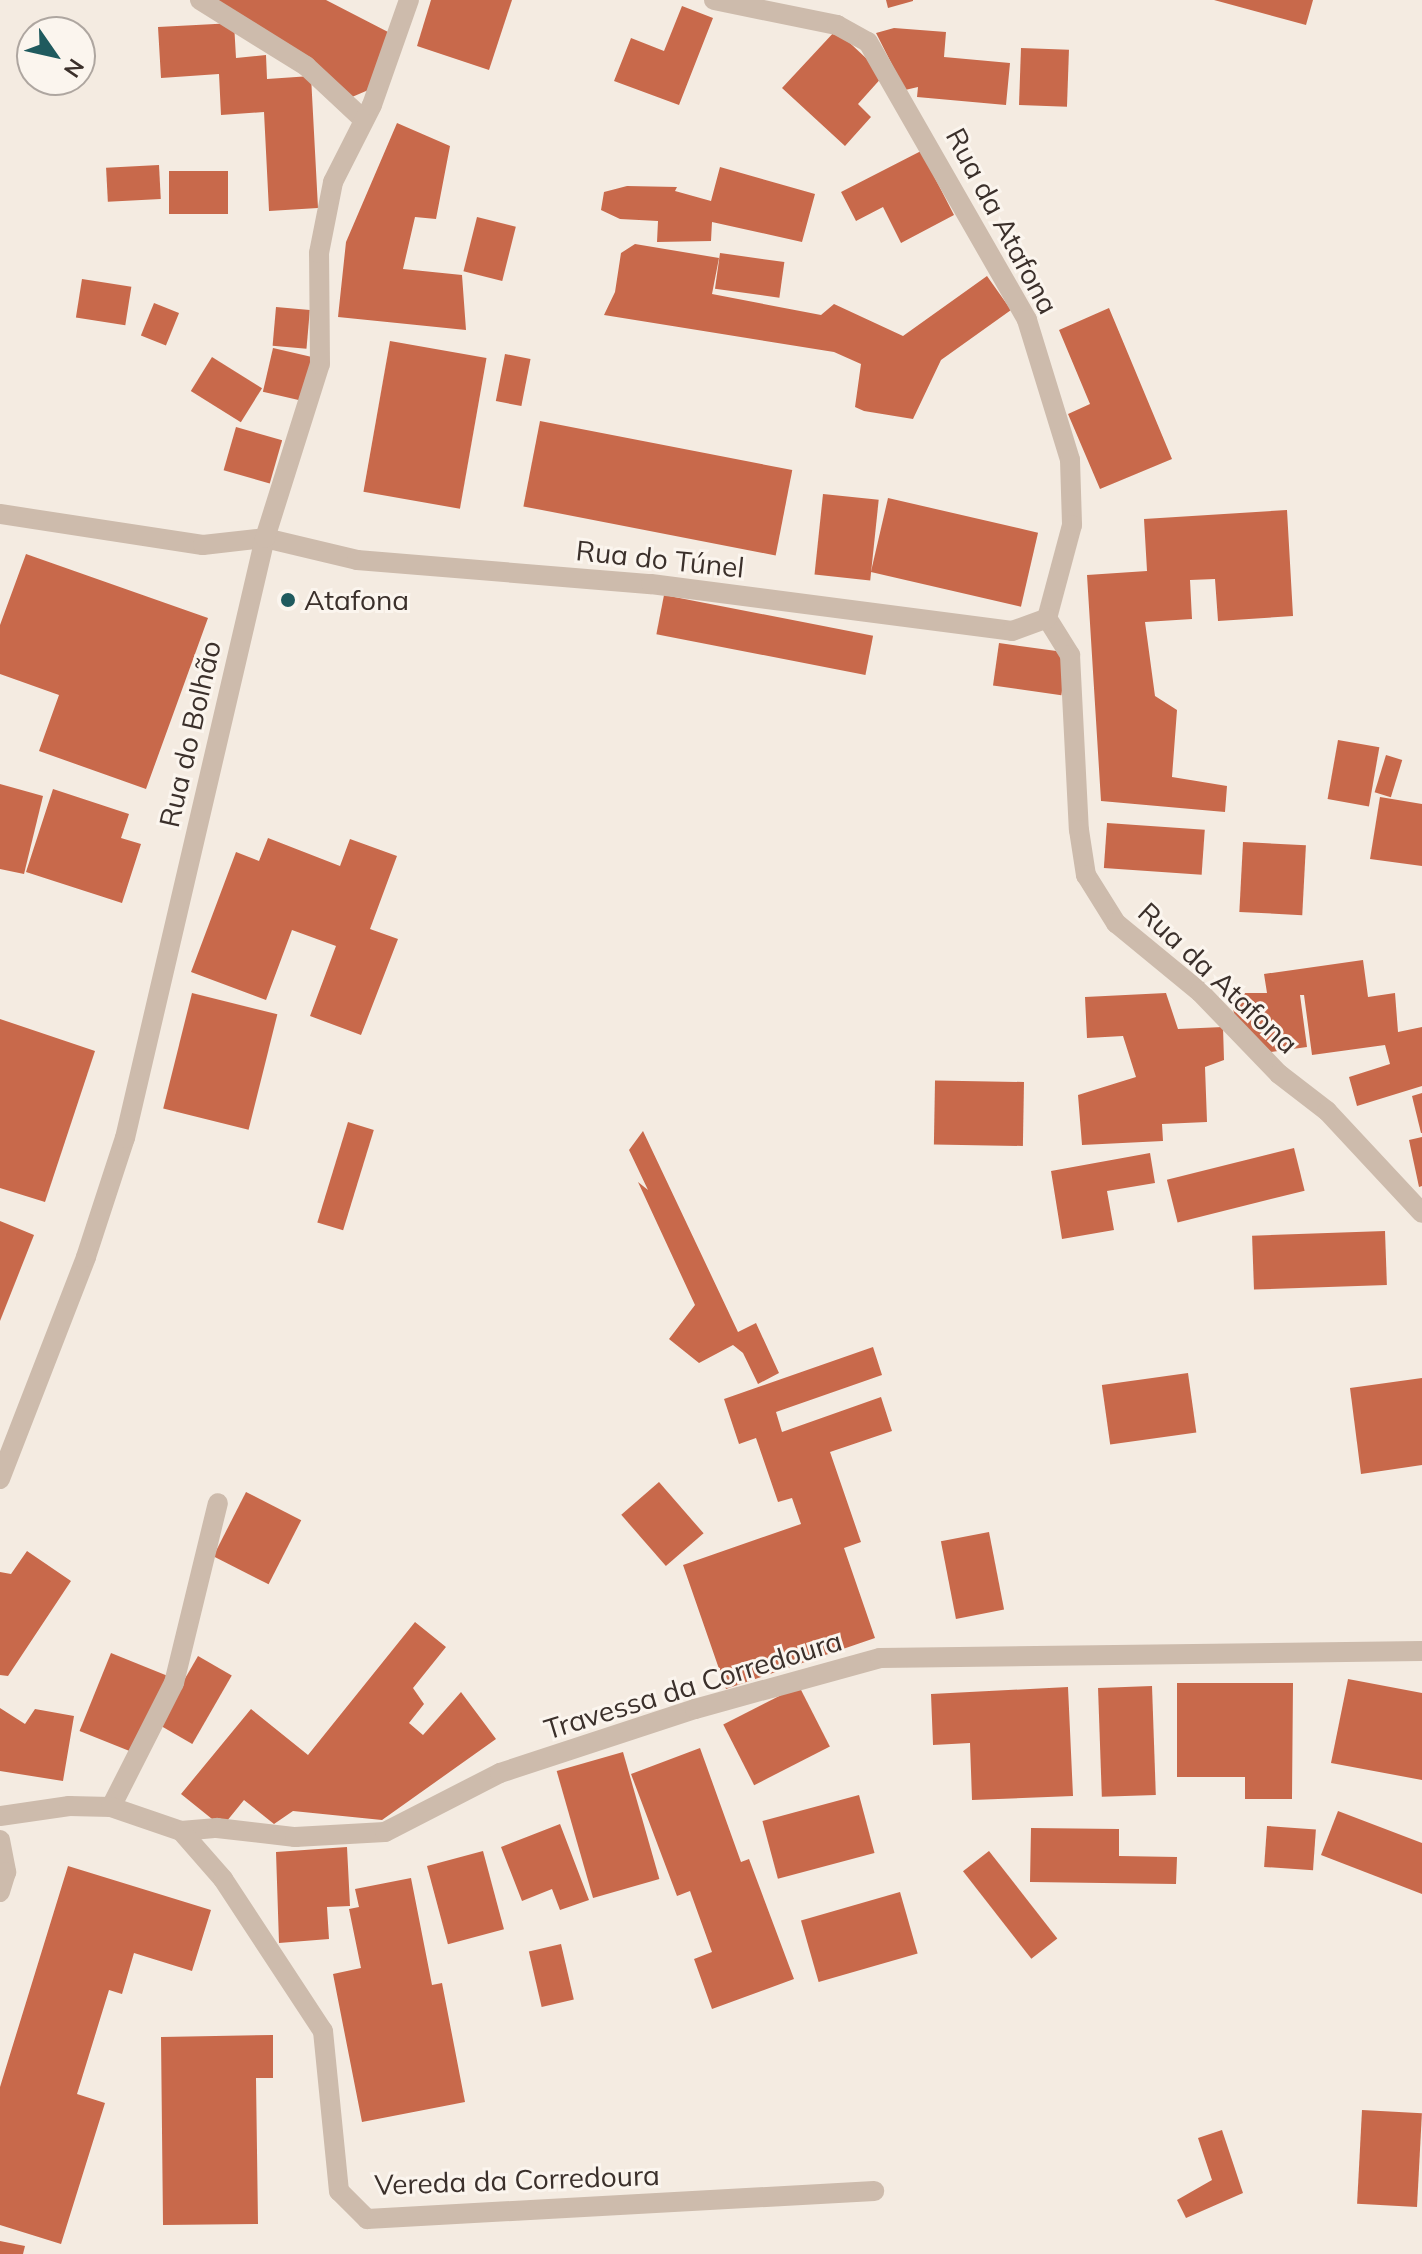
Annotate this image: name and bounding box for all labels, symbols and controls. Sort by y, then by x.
north arrow [16,16,96,96]
text: N [58,54,90,83]
street label: Rua da Atafona [939,122,1065,320]
street label: Rua do Túnel [574,533,746,585]
place label: Atafona [304,583,409,617]
marker: Atafona [279,591,297,609]
street label: Rua do Bolhão [152,637,228,831]
street label: Rua da Atafona [1131,896,1305,1060]
street label: Travessa da Corredoura [540,1624,846,1746]
street label: Vereda da Corredoura [374,2158,660,2202]

